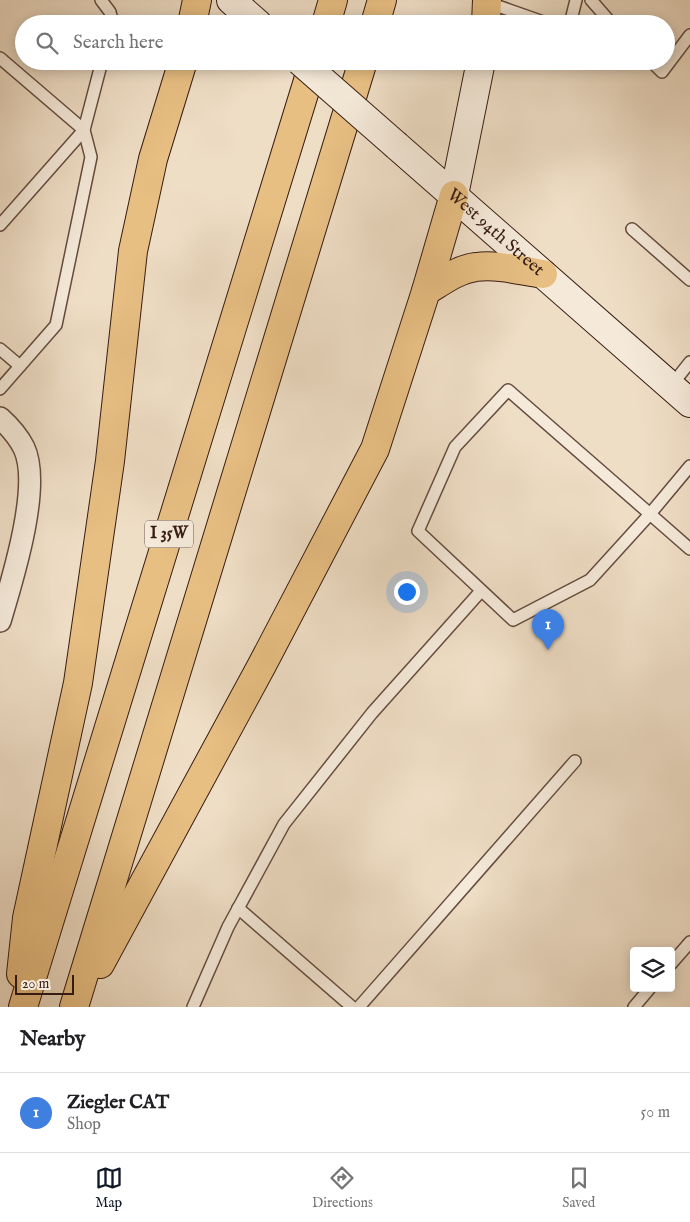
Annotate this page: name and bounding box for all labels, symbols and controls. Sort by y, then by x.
search box [15,15,675,70]
icon: search [33,29,61,57]
text: Search here [73,31,164,55]
street label: West 94th Street [442,183,549,281]
road number: I 35W [145,520,193,548]
your location [394,579,420,605]
pin: 1 [532,609,564,650]
map controls [630,947,675,992]
button: layers [630,947,675,992]
scale bar [15,972,74,995]
text: 20 m [22,975,49,993]
text: Nearby [20,1026,85,1053]
text: Ziegler CAT [67,1091,169,1115]
text: 1 [33,1103,39,1123]
text: 50 m [641,1103,670,1123]
text: Shop [67,1115,101,1135]
tab: Map [95,1164,123,1212]
tab: Directions [312,1164,373,1212]
tab: Saved [562,1164,595,1212]

